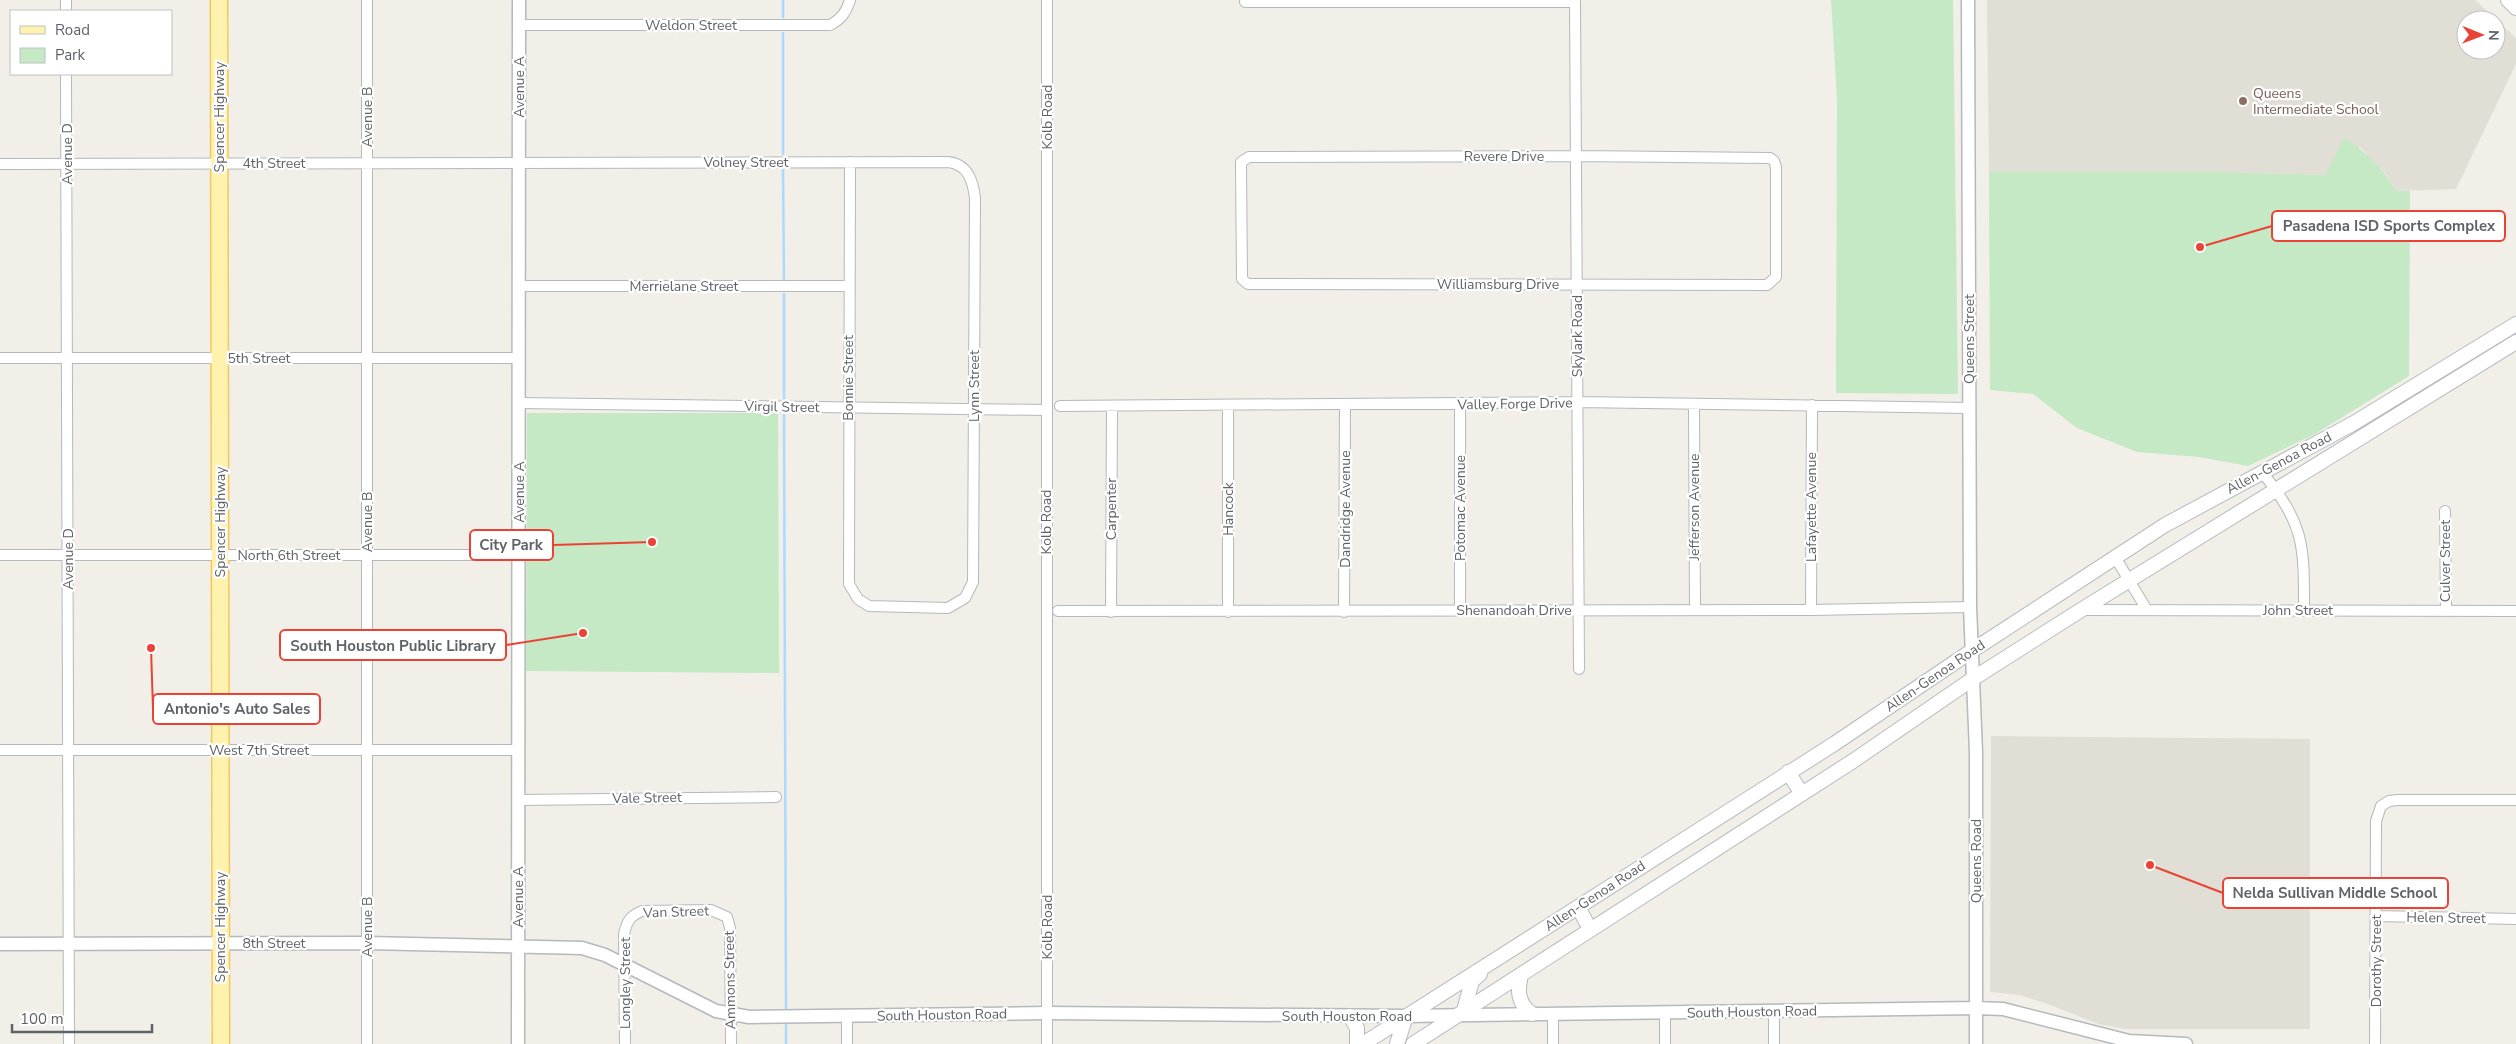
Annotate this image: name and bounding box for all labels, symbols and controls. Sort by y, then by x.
legend [10,10,172,75]
north arrow [2456,10,2506,60]
street label: Weldon Street [645,16,737,35]
text: Road [55,20,90,40]
text: N [2484,30,2503,41]
text: Park [55,45,85,65]
street label: Avenue A [510,56,529,118]
street label: Spencer Highway [210,61,229,172]
place label: Queens Intermediate School [2253,84,2380,119]
street label: Kolb Road [1038,85,1057,149]
street label: Avenue B [358,87,377,147]
marker: Queens Intermediate School [2237,95,2249,107]
street label: Avenue D [58,123,77,185]
street label: Revere Drive [1464,147,1544,166]
street label: Volney Street [702,153,789,172]
street label: 4th Street [242,154,306,173]
callout: Pasadena ISD Sports Complex [2272,211,2505,241]
text: Pasadena ISD Sports Complex [2283,216,2496,236]
street label: Williamsburg Drive [1437,275,1559,294]
street label: Merrielane Street [630,277,739,296]
street label: Queens Street [1960,294,1979,384]
street label: Skylark Road [1568,295,1587,377]
street label: Bonnie Street [839,335,858,421]
street label: 5th Street [227,349,291,368]
street label: Lynn Street [965,350,984,422]
street label: Valley Forge Drive [1456,393,1573,415]
street label: Virgil Street [743,397,820,417]
street label: Allen-Genoa Road [2223,427,2335,499]
street label: Dandridge Avenue [1336,450,1355,568]
street label: Lafayette Avenue [1802,452,1821,562]
street label: Jefferson Avenue [1685,454,1704,561]
street label: Potomac Avenue [1451,455,1470,561]
street label: Avenue A [510,461,529,523]
street label: Spencer Highway [211,466,230,577]
street label: Carpenter [1102,478,1121,540]
street label: Hancock [1219,481,1238,536]
street label: Kolb Road [1037,490,1056,554]
street label: Avenue B [358,492,377,552]
street label: Culver Street [2436,520,2455,602]
street label: Avenue D [59,528,78,590]
callout: City Park [470,530,553,560]
text: City Park [479,535,544,555]
street label: North 6th Street [237,546,341,565]
street label: Shenandoah Drive [1456,601,1572,620]
street label: John Street [2262,601,2333,620]
callout: South Houston Public Library [280,630,506,660]
street label: Allen-Genoa Road [1881,635,1989,717]
text: South Houston Public Library [290,636,496,656]
callout: Antonio's Auto Sales [153,694,320,724]
text: Antonio's Auto Sales [164,699,310,719]
street label: West 7th Street [209,741,309,760]
street label: Vale Street [611,788,682,808]
street label: Queens Road [1967,819,1986,903]
street label: Allen-Genoa Road [1541,856,1649,936]
street label: Avenue A [509,866,528,928]
street label: Spencer Highway [211,871,230,982]
callout: Nelda Sullivan Middle School [2223,878,2448,908]
text: Nelda Sullivan Middle School [2233,883,2438,903]
street label: Kolb Road [1038,895,1057,959]
street label: Avenue B [358,897,377,957]
street label: Van Street [642,901,709,923]
street label: Helen Street [2406,908,2486,928]
street label: Dorothy Street [2367,915,2386,1007]
street label: Ammons Street [720,931,740,1029]
street label: 8th Street [242,934,306,953]
street label: Longley Street [616,937,635,1029]
street label: South Houston Road [1687,1001,1817,1023]
scale bar [12,1002,152,1034]
street label: South Houston Road [877,1004,1007,1026]
street label: South Houston Road [1282,1007,1412,1026]
text: 100 m [20,1009,64,1029]

